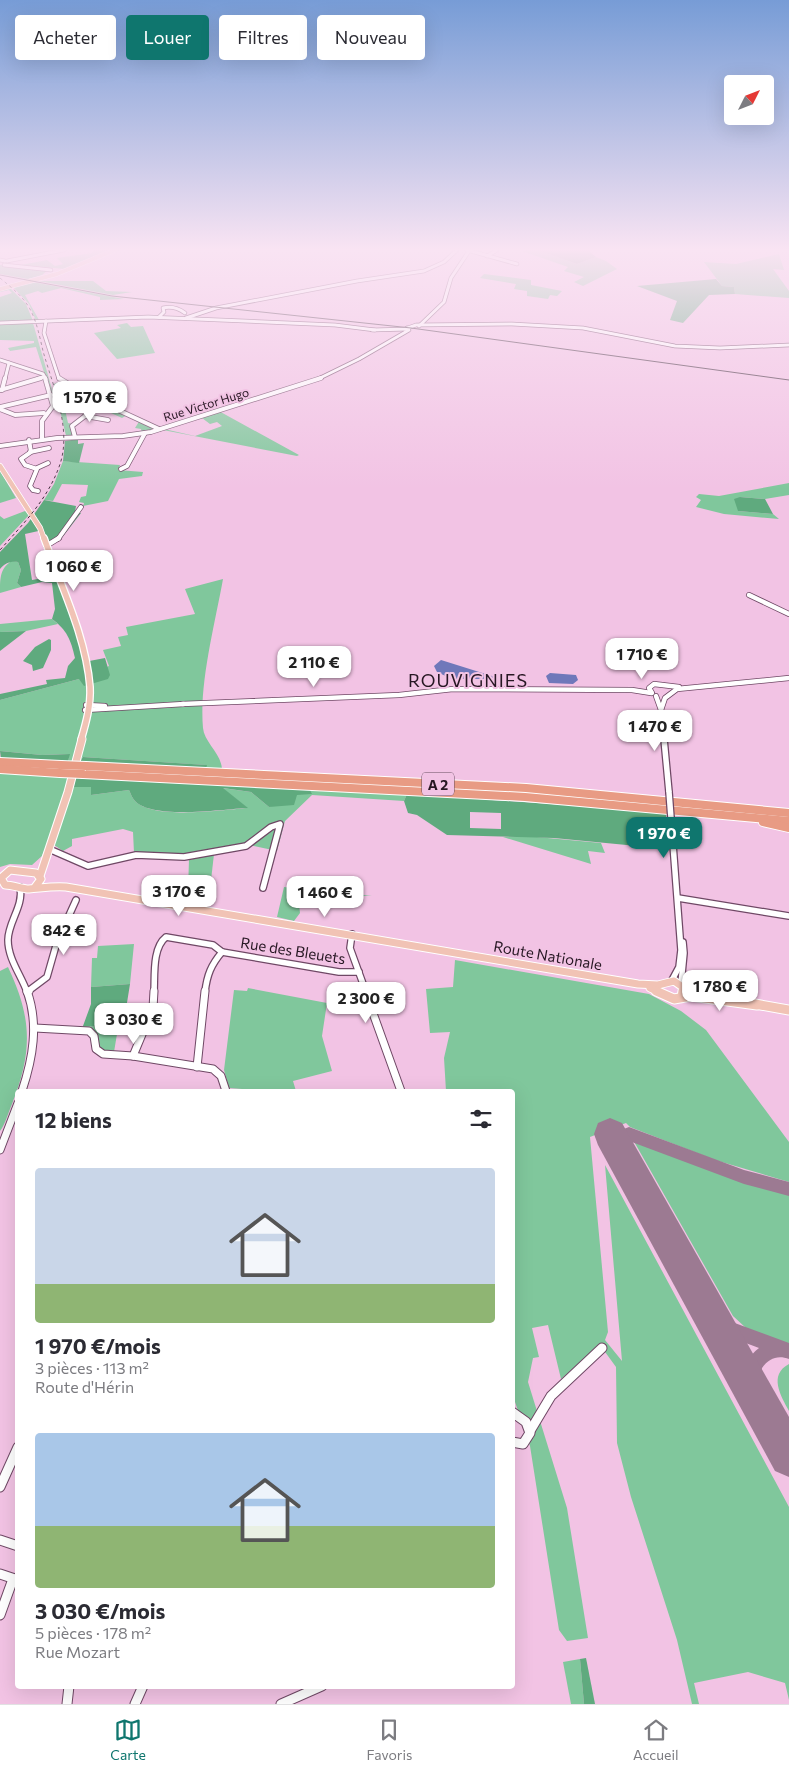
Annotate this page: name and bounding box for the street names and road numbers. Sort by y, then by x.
street label: Rue Victor Hugo [161,384,251,424]
road number: A 2 [422,772,454,796]
street label: Rue des Bleuets [239,933,347,967]
street label: Route Nationale [492,937,604,973]

